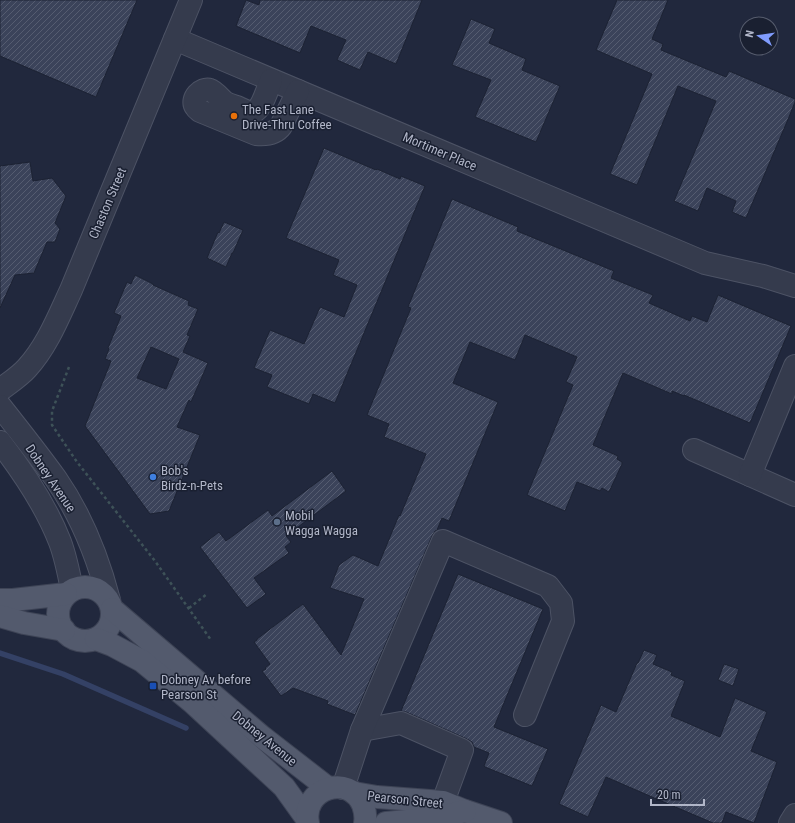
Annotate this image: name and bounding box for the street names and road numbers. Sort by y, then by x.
street label: Mortimer Place [401,129,479,174]
street label: Chaston Street [86,165,129,241]
street label: Dobney Avenue [22,442,79,515]
street label: Dobney Avenue [229,708,300,769]
street label: Pearson Street [367,788,443,811]

